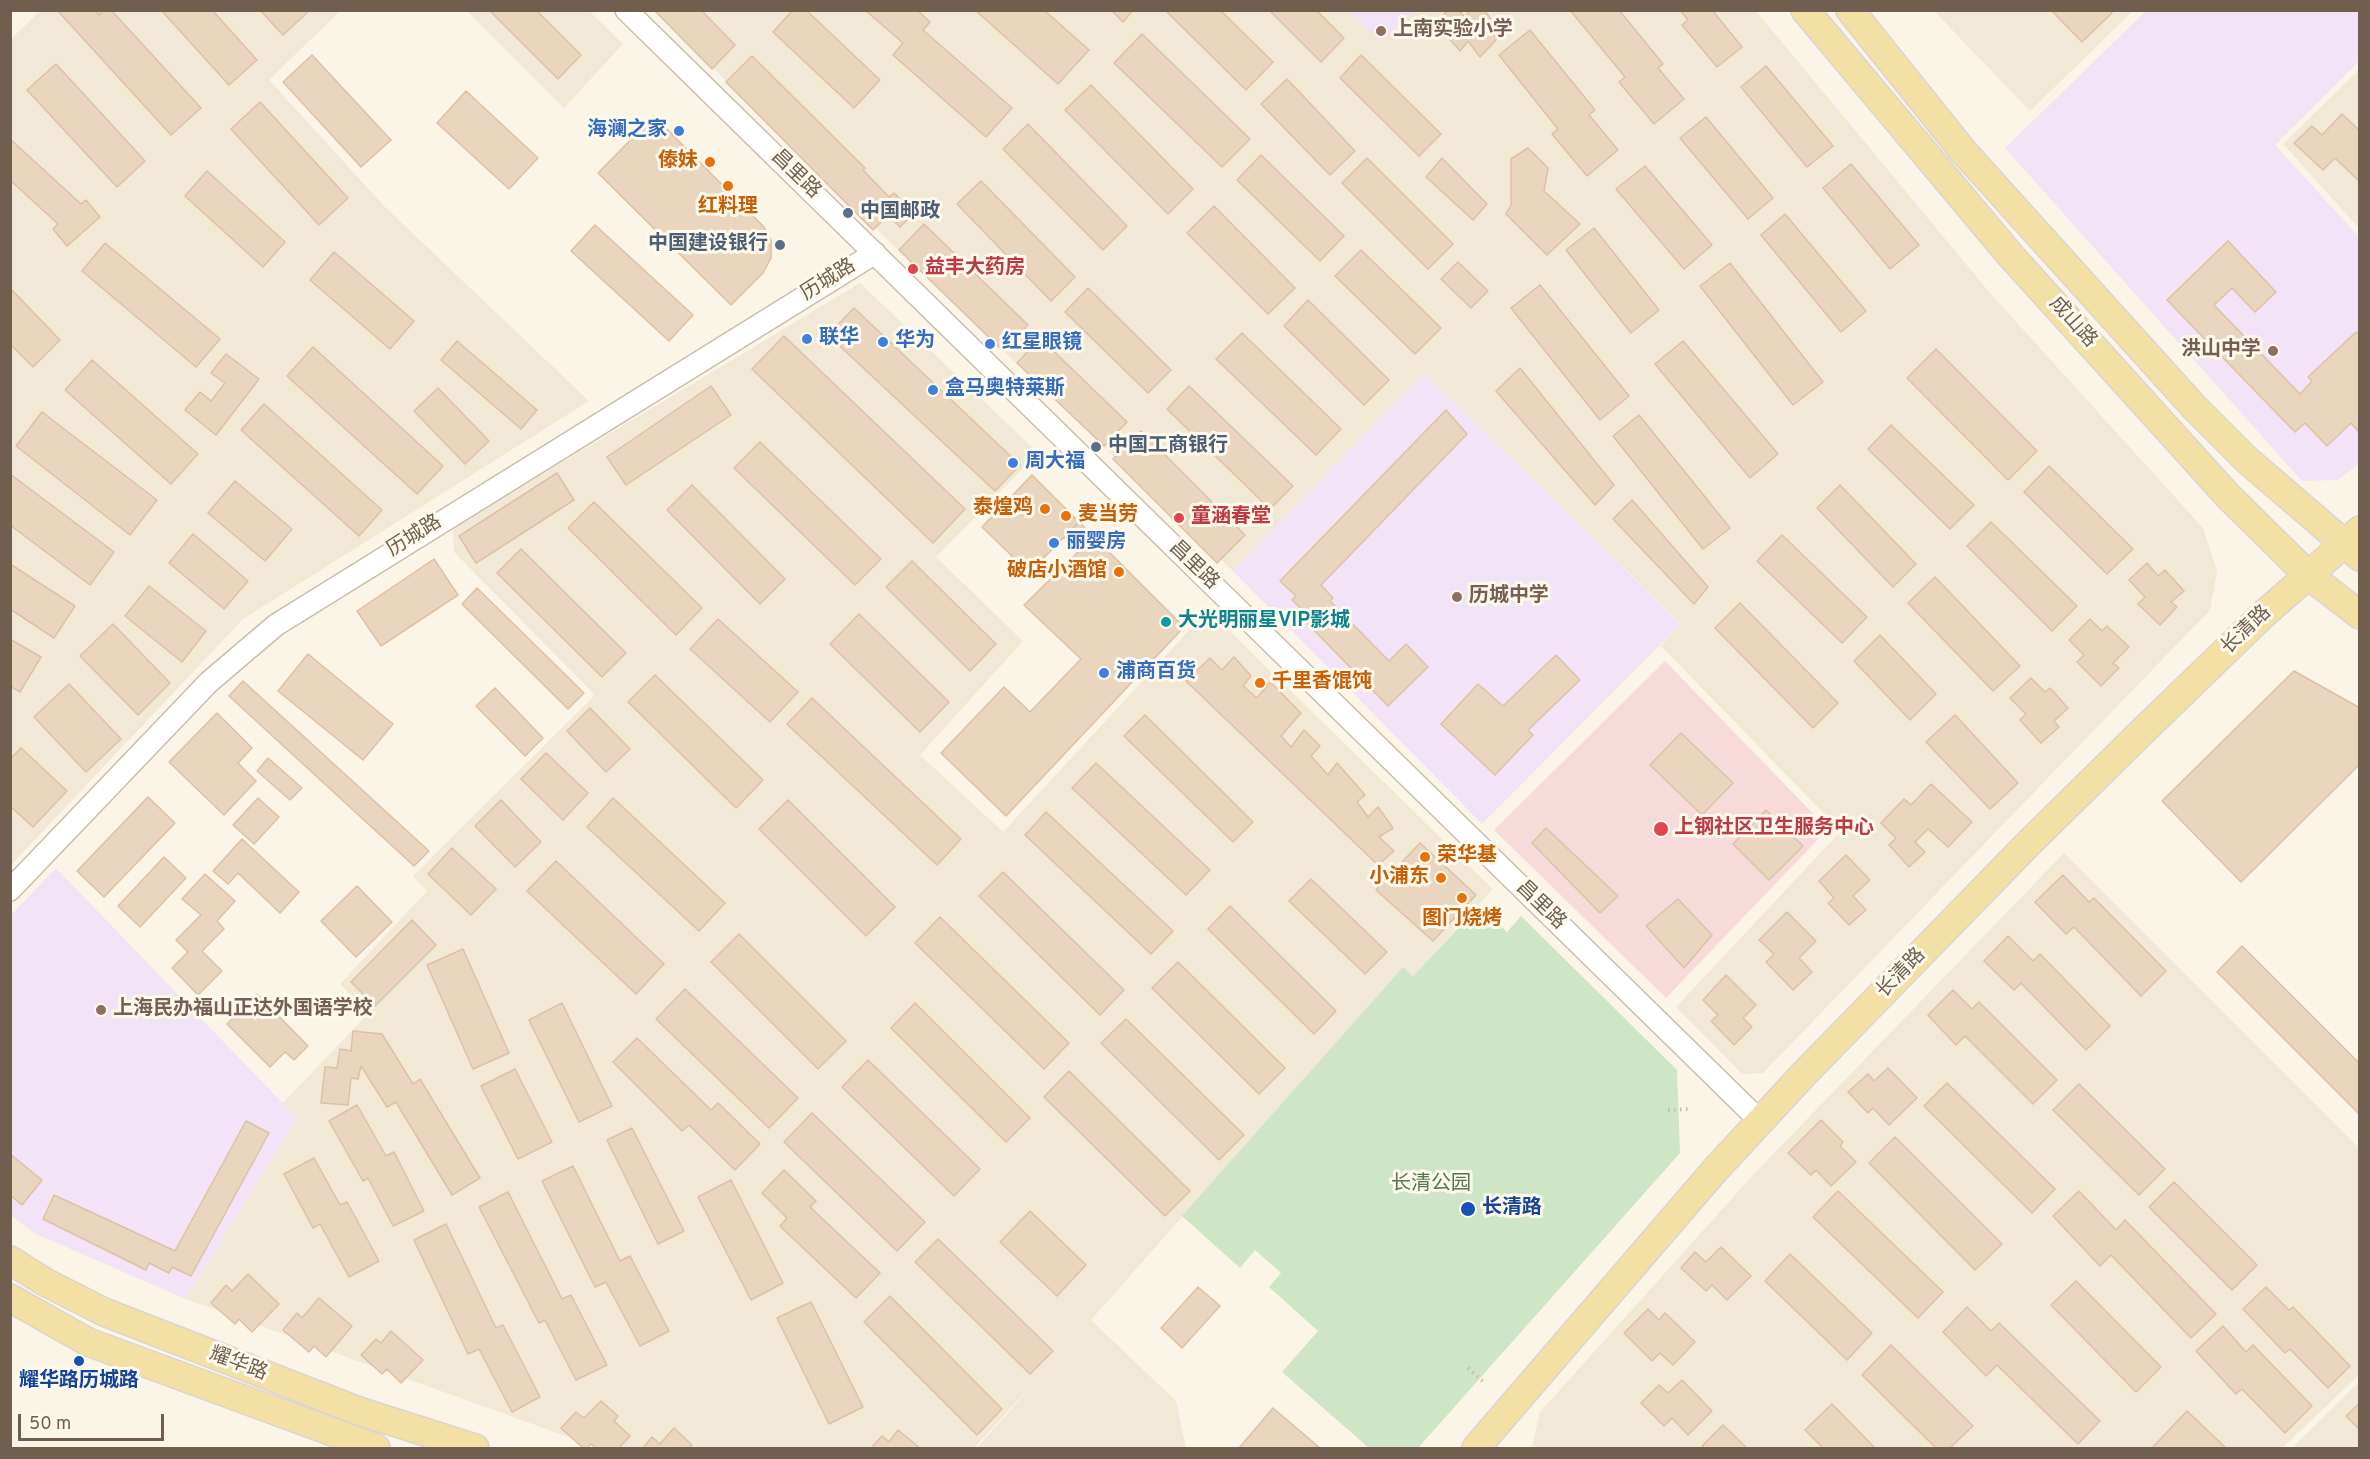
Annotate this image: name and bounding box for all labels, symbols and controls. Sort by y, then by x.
place label: 上南实验小学 [1393,19,1513,43]
marker: 上南实验小学 [1374,24,1388,38]
place label: 海澜之家 [587,119,667,143]
marker: 海澜之家 [672,124,686,138]
street label: 昌里路 [765,146,825,204]
place label: 傣妹 [658,150,698,174]
marker: 傣妹 [703,155,717,169]
marker: 红料理 [721,179,735,193]
place label: 红料理 [698,196,758,220]
place label: 中国邮政 [860,201,940,225]
marker: 中国邮政 [841,206,855,220]
place label: 中国建设银行 [648,233,768,257]
marker: 中国建设银行 [773,238,787,252]
street label: 历城路 [797,255,861,307]
place label: 益丰大药房 [925,257,1025,281]
marker: 益丰大药房 [906,262,920,276]
street label: 成山路 [2043,293,2101,353]
place label: 联华 [819,327,859,351]
place label: 华为 [895,330,935,354]
marker: 联华 [800,332,814,346]
place label: 红星眼镜 [1002,332,1082,356]
marker: 华为 [876,335,890,349]
marker: 红星眼镜 [983,337,997,351]
place label: 洪山中学 [2181,339,2261,363]
marker: 洪山中学 [2266,344,2280,358]
place label: 盒马奥特莱斯 [945,378,1065,402]
marker: 盒马奥特莱斯 [926,383,940,397]
place label: 中国工商银行 [1108,435,1228,459]
marker: 中国工商银行 [1089,440,1103,454]
place label: 周大福 [1025,451,1085,475]
marker: 周大福 [1006,456,1020,470]
place label: 泰煌鸡 [973,497,1033,521]
marker: 泰煌鸡 [1038,502,1052,516]
place label: 麦当劳 [1078,504,1138,528]
place label: 童涵春堂 [1191,506,1271,530]
marker: 麦当劳 [1059,509,1073,523]
street label: 历城路 [383,511,447,563]
marker: 童涵春堂 [1172,511,1186,525]
place label: 丽婴房 [1066,531,1126,555]
marker: 丽婴房 [1047,536,1061,550]
street label: 昌里路 [1163,537,1223,595]
place label: 破店小酒馆 [1007,560,1107,584]
marker: 破店小酒馆 [1112,565,1126,579]
place label: 历城中学 [1469,585,1549,609]
marker: 历城中学 [1450,590,1464,604]
street label: 长清路 [2217,602,2277,660]
place label: 大光明丽星VIP影城 [1178,610,1350,634]
marker: 大光明丽星VIP影城 [1159,615,1173,629]
place label: 浦商百货 [1116,661,1196,685]
marker: 浦商百货 [1097,666,1111,680]
place label: 千里香馄饨 [1272,671,1372,695]
marker: 千里香馄饨 [1253,676,1267,690]
place label: 上钢社区卫生服务中心 [1674,817,1874,841]
marker: 上钢社区卫生服务中心 [1652,820,1670,838]
place label: 荣华基 [1437,845,1497,869]
marker: 荣华基 [1418,850,1432,864]
place label: 小浦东 [1369,866,1429,890]
marker: 小浦东 [1434,871,1448,885]
street label: 昌里路 [1510,877,1570,935]
marker: 图门烧烤 [1455,891,1469,905]
place label: 图门烧烤 [1422,908,1502,932]
street label: 长清路 [1873,944,1931,1004]
place label: 上海民办福山正达外国语学校 [113,998,373,1022]
marker: 上海民办福山正达外国语学校 [94,1003,108,1017]
park label: 长清公园 [1391,1173,1471,1197]
place label: 长清路 [1482,1197,1542,1221]
marker: 长清路 [1459,1200,1477,1218]
street label: 耀华路 [206,1343,270,1387]
marker: 耀华路历城路 [72,1354,86,1368]
place label: 耀华路历城路 [19,1370,139,1394]
scale bar [21,1402,166,1440]
text: 50 m [29,1413,71,1436]

